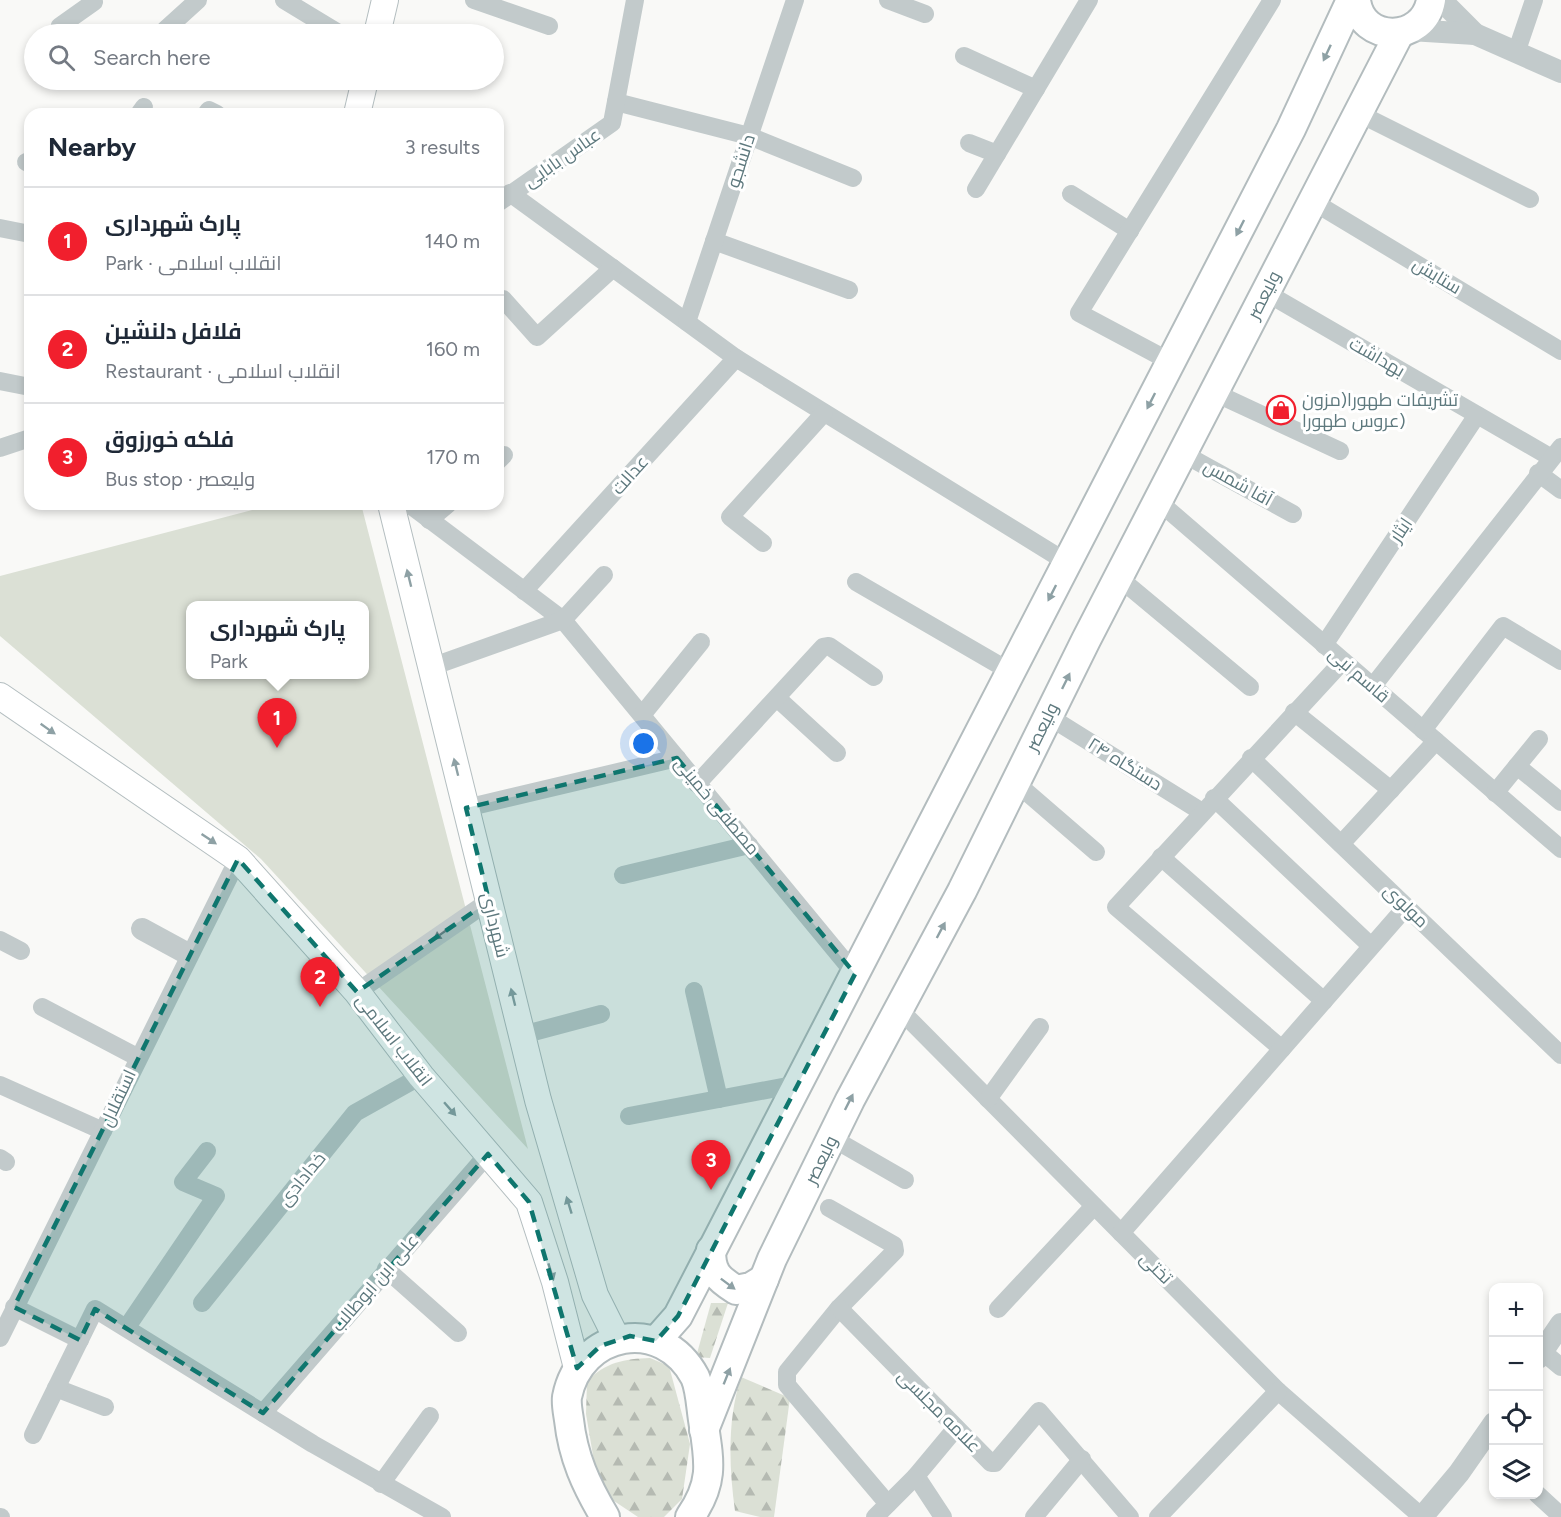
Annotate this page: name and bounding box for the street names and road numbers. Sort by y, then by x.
street label: عباس بابایی [519,124,605,192]
street label: دانشجو [722,131,760,191]
street label: ستایش [1409,253,1465,299]
street label: ولیعصر [1242,267,1286,324]
street label: بهداشت [1345,332,1409,382]
street label: عدالت [607,451,653,499]
street label: آقا شمس [1200,455,1276,511]
street label: ایثار [1384,513,1417,547]
street label: قاسم نبی [1323,643,1394,708]
street label: ولیعصر [1020,699,1063,756]
street label: ۲۴ دستگاه [1084,733,1166,795]
street label: مصطفی خمینی [670,753,764,859]
street label: مولوی [1379,880,1433,932]
street label: شهرداری [476,890,514,960]
street label: انقلاب اسلامی [351,989,437,1091]
street label: استقلال [95,1066,141,1130]
street label: ولیعصر [799,1132,842,1189]
street label: خدادادی [274,1148,330,1210]
street label: علی ابن ابوطالب [327,1230,423,1336]
street label: تختی [1135,1247,1177,1289]
street label: علامه مجلسی [893,1365,985,1457]

